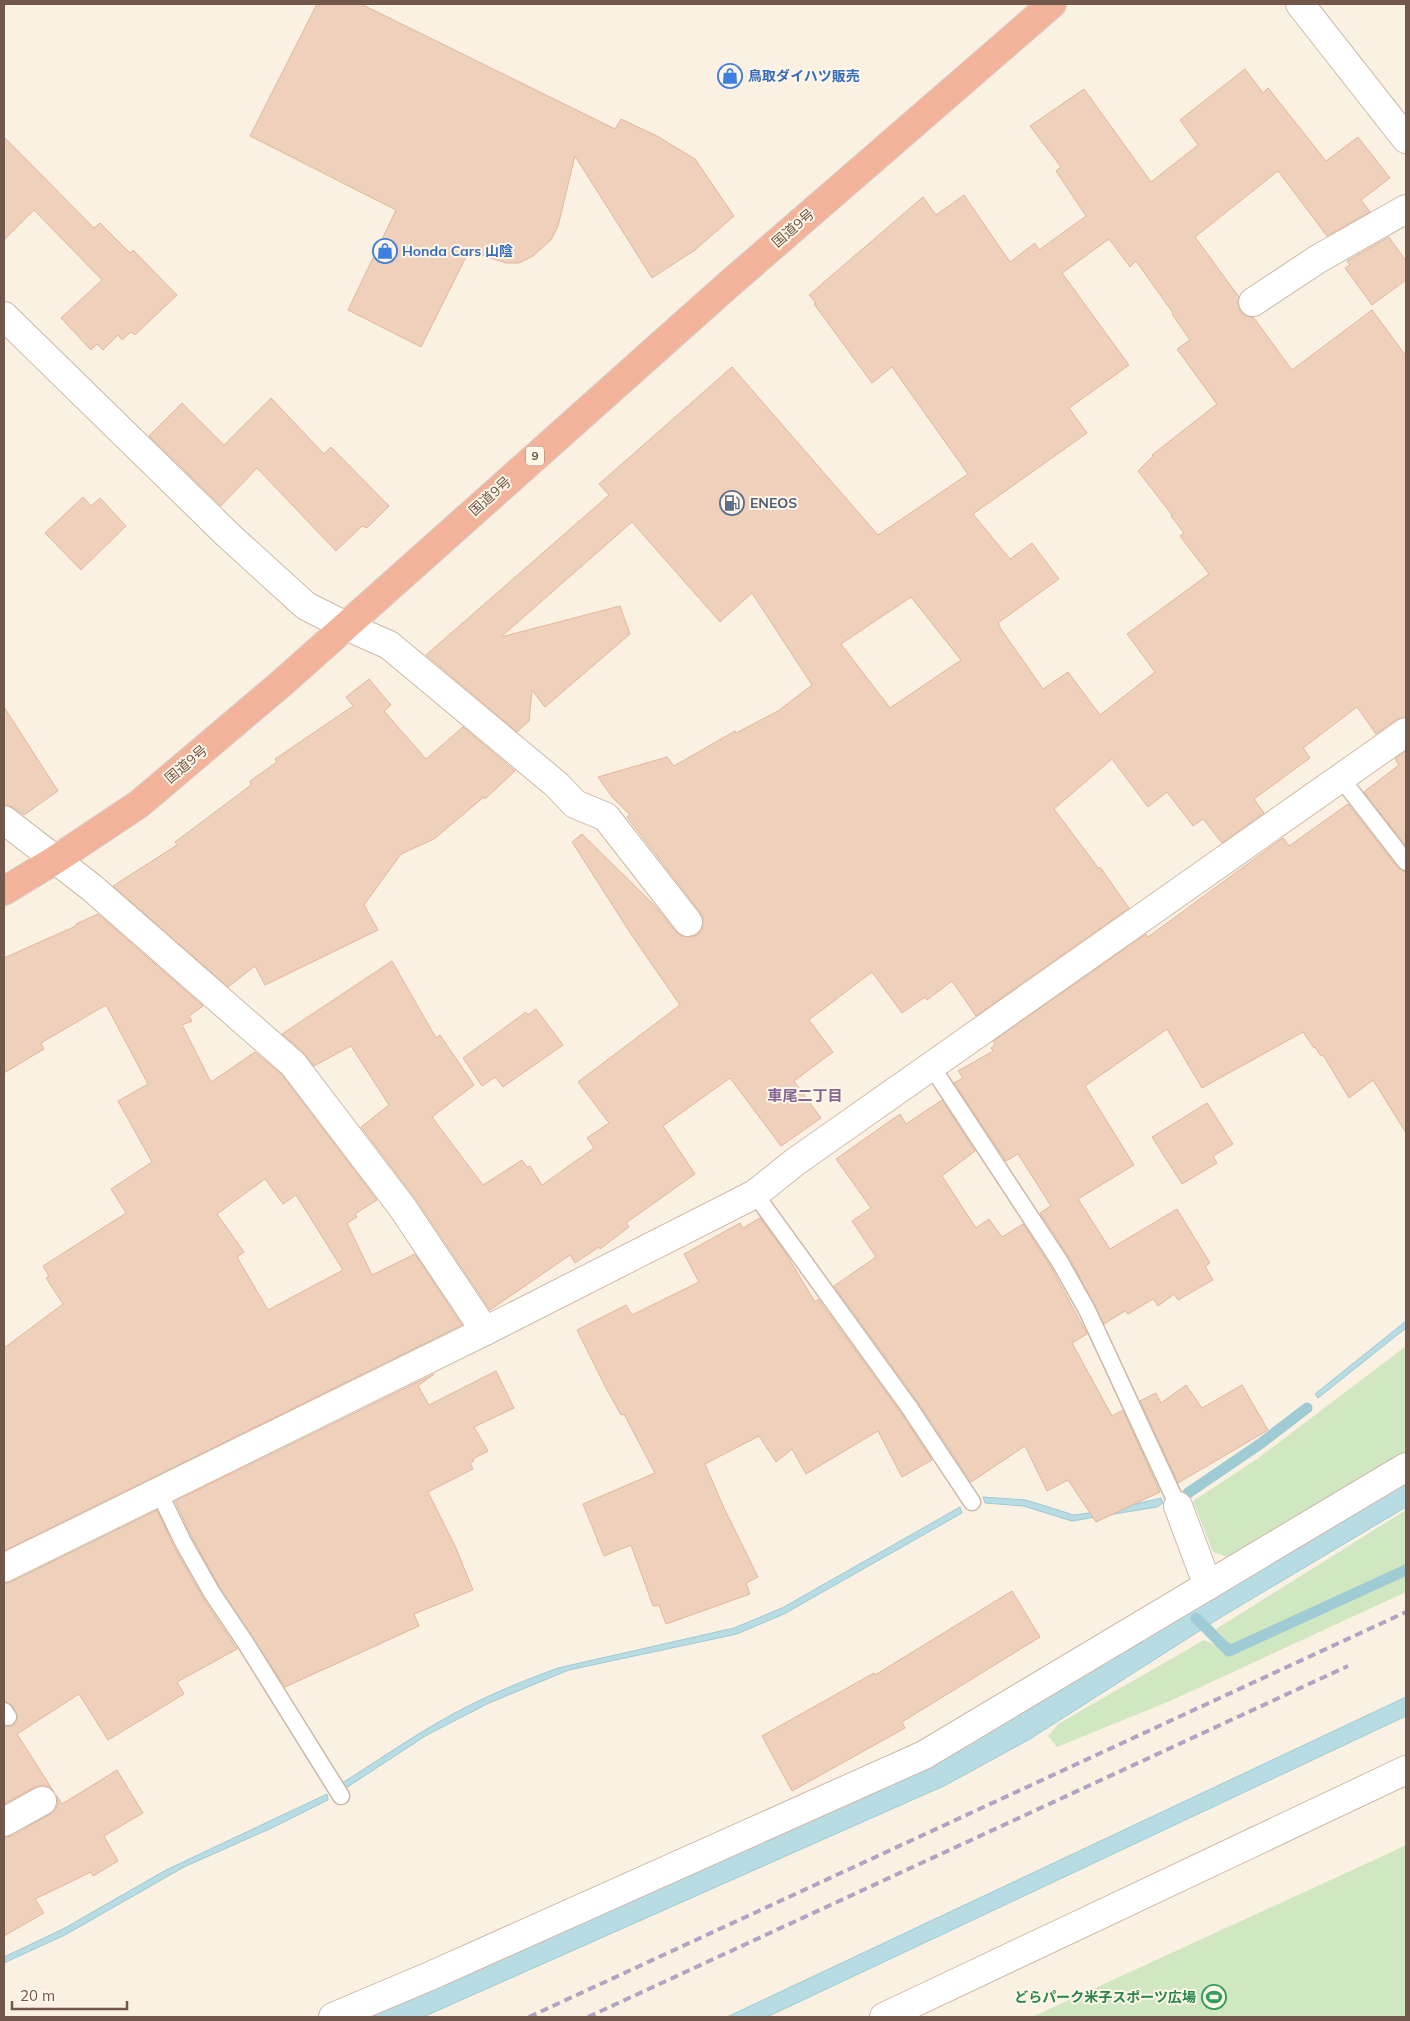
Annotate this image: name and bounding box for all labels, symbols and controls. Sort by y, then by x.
shop icon: 鳥取ダイハツ販売 [717,63,743,89]
place label: 鳥取ダイハツ販売 [748,67,860,85]
street label: 国道9号 [768,205,818,251]
shop icon: Honda Cars 山陰 [372,238,398,264]
place label: Honda Cars 山陰 [402,242,513,260]
road number: 9 [526,446,544,466]
street label: 国道9号 [465,472,515,520]
fuel station icon: ENEOS [719,490,745,516]
place label: ENEOS [750,494,797,512]
street label: 国道9号 [161,741,211,787]
district label: 車尾二丁目 [767,1086,843,1105]
scale bar [12,1978,128,2010]
sports icon: どらパーク米子スポーツ広場 [1201,1984,1227,2010]
text: 20 m [20,1986,55,2005]
place label: どらパーク米子スポーツ広場 [1014,1988,1196,2006]

